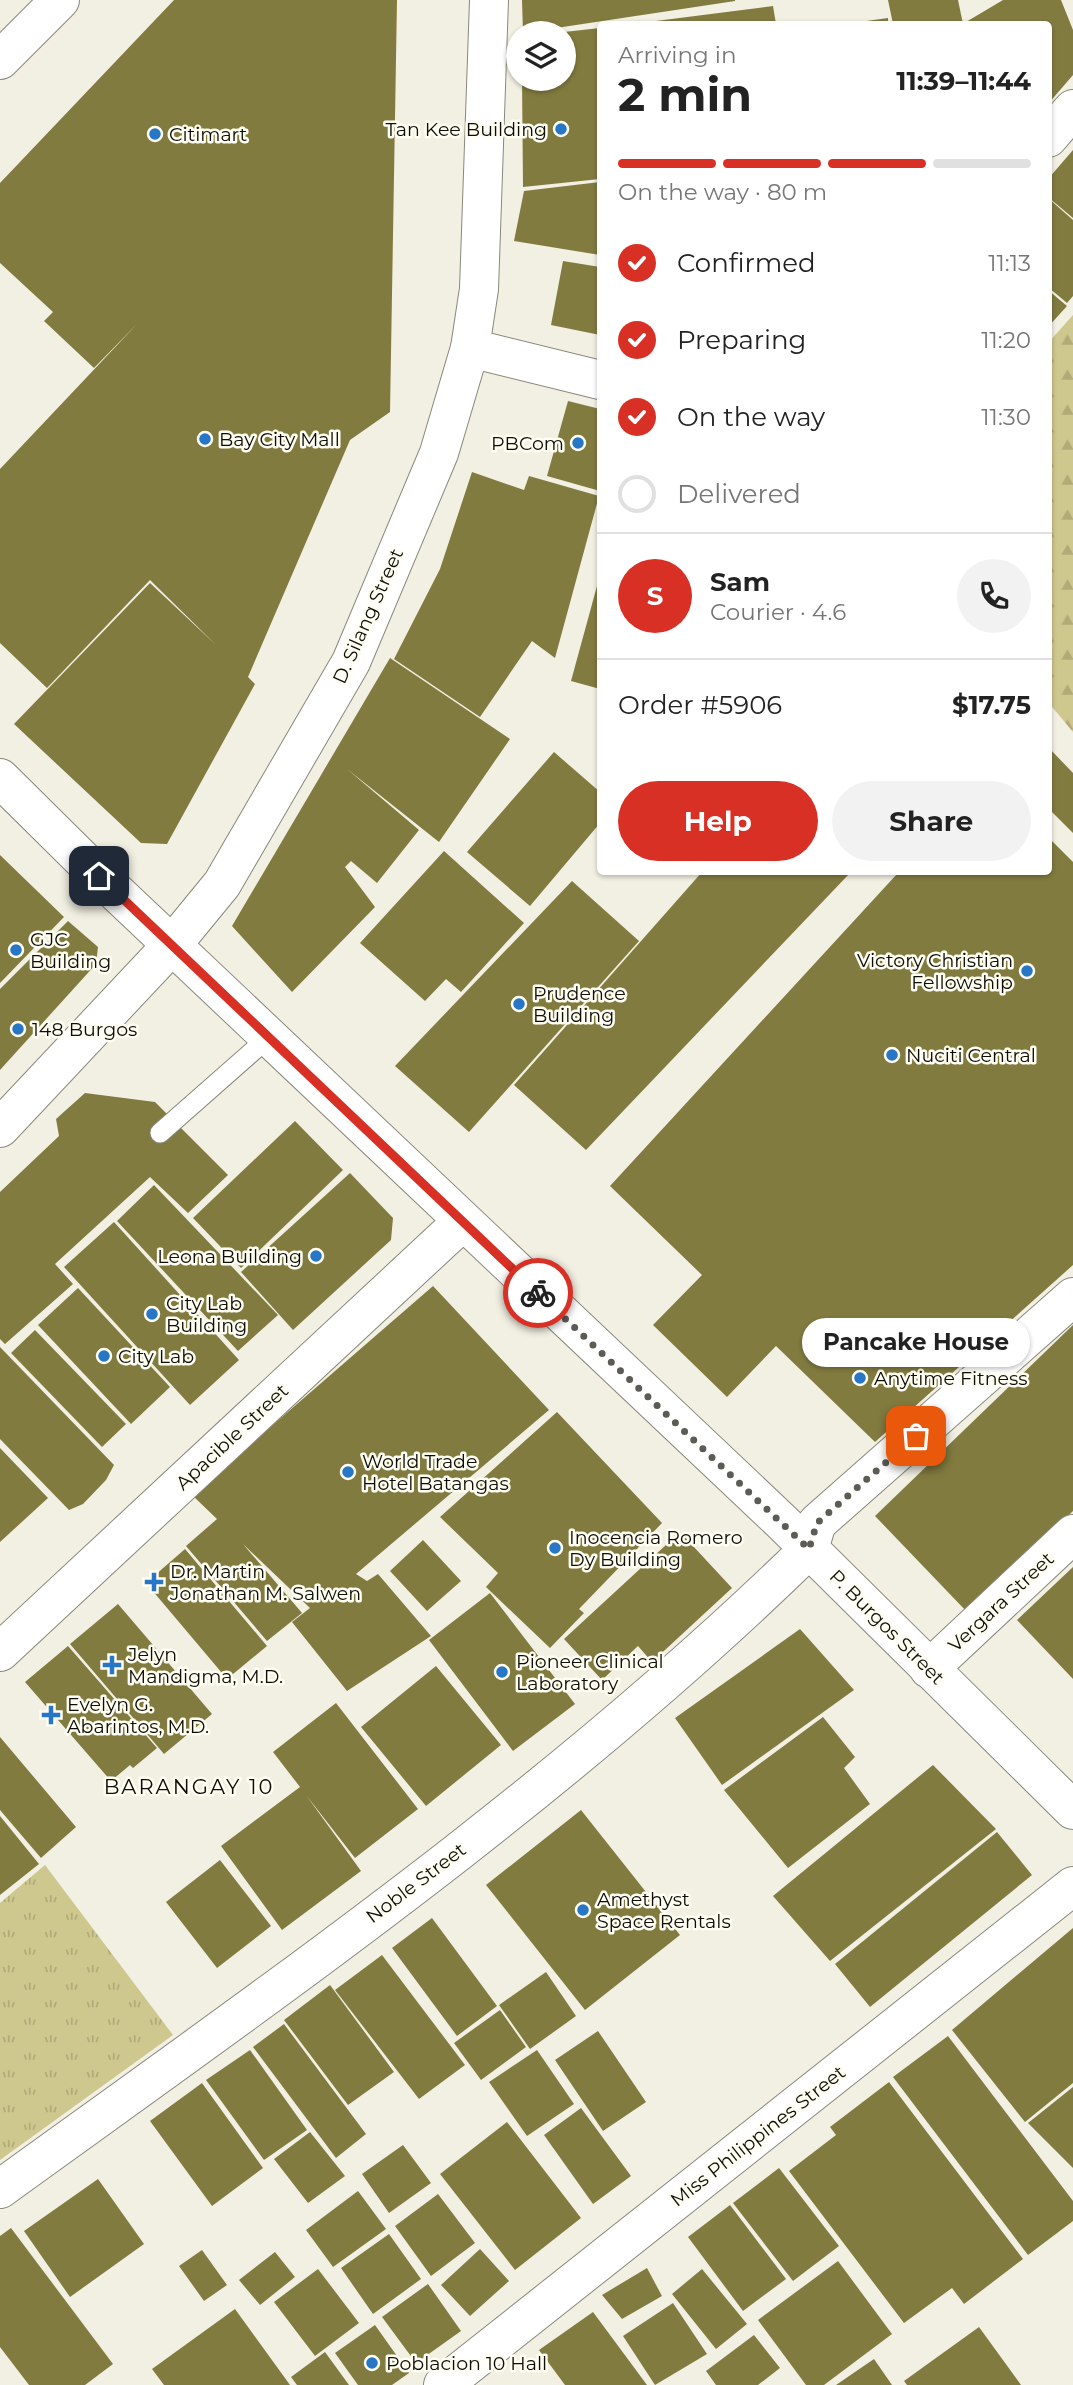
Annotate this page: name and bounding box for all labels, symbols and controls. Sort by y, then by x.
map controls [506,21,576,91]
button: layers [506,21,576,91]
text: Arriving in [618,41,737,69]
text: 11:39–11:44 [896,65,1031,97]
text: 2 min [618,66,752,123]
place label: Tan Kee Building [385,118,547,141]
marker: Tan Kee Building [553,121,569,137]
place label: Citimart [169,123,248,146]
marker: Citimart [147,126,163,142]
text: On the way · 80 m [618,178,827,206]
icon: check [618,244,656,282]
text: Confirmed [677,247,816,279]
text: 11:13 [988,249,1031,277]
icon: check [618,321,656,359]
text: Preparing [677,324,806,356]
text: 11:20 [981,326,1031,354]
icon: check [618,398,656,436]
text: On the way [677,401,825,433]
text: 11:30 [981,403,1031,431]
place label: Bay City Mall [219,428,340,451]
marker: Bay City Mall [197,431,213,447]
place label: PBCom [491,432,564,455]
marker: PBCom [570,435,586,451]
text: Delivered [677,478,801,510]
street label: D. Silang Street [328,545,408,687]
button: phone [957,559,1031,633]
text: Sam [710,566,770,598]
text: S [647,580,663,612]
text: Courier · 4.6 [710,598,846,626]
text: Order #5906 [618,689,782,721]
text: $17.75 [952,689,1031,721]
button: Help [618,781,818,861]
button: Share [832,781,1031,861]
pin [69,846,129,906]
icon: home [80,857,118,895]
place label: GJC Building [30,928,111,973]
marker: GJC Building [8,942,24,958]
place label: Victory Christian Fellowship [857,949,1013,994]
marker: Victory Christian Fellowship [1019,963,1035,979]
place label: Prudence Building [533,982,626,1027]
marker: Prudence Building [511,996,527,1012]
place label: 148 Burgos [32,1018,137,1041]
marker: 148 Burgos [10,1021,26,1037]
place label: Nuciti Central [906,1044,1036,1067]
marker: Nuciti Central [884,1047,900,1063]
place label: Leona Building [157,1245,302,1268]
marker: Leona Building [308,1248,324,1264]
courier [503,1258,573,1328]
icon: bike [519,1274,557,1312]
place label: City Lab Building [166,1292,247,1337]
marker: City Lab Building [144,1306,160,1322]
callout: Pancake House [802,1317,1030,1366]
text: Pancake House [823,1328,1009,1356]
place label: City Lab [118,1345,194,1368]
marker: City Lab [96,1348,112,1364]
place label: Anytime Fitness [874,1367,1028,1390]
marker: Anytime Fitness [852,1370,868,1386]
street label: Apacible Street [171,1379,293,1495]
pin [886,1406,946,1466]
icon: bag [897,1417,935,1455]
place label: World Trade Hotel Batangas [362,1450,509,1495]
marker: World Trade Hotel Batangas [340,1464,356,1480]
place label: Inocencia Romero Dy Building [569,1526,743,1571]
marker: Inocencia Romero Dy Building [547,1540,563,1556]
street label: Vergara Street [944,1547,1059,1657]
place label: Dr. Martin Jonathan M. Salwen [169,1560,361,1605]
street label: P. Burgos Street [825,1565,949,1689]
marker: Dr. Martin Jonathan M. Salwen [144,1572,164,1592]
place label: Jelyn Mandigma, M.D. [127,1643,283,1688]
place label: Pioneer Clinical Laboratory [516,1650,664,1695]
marker: Jelyn Mandigma, M.D. [102,1655,122,1675]
marker: Pioneer Clinical Laboratory [494,1664,510,1680]
place label: Evelyn G. Abarintos, M.D. [67,1693,209,1738]
marker: Evelyn G. Abarintos, M.D. [41,1705,61,1725]
district label: BARANGAY 10 [104,1774,274,1799]
street label: Noble Street [361,1838,471,1928]
place label: Amethyst Space Rentals [597,1888,731,1933]
marker: Amethyst Space Rentals [575,1902,591,1918]
street label: Miss Philippines Street [666,2060,850,2211]
place label: Poblacion 10 Hall [386,2352,547,2375]
marker: Poblacion 10 Hall [364,2355,380,2371]

